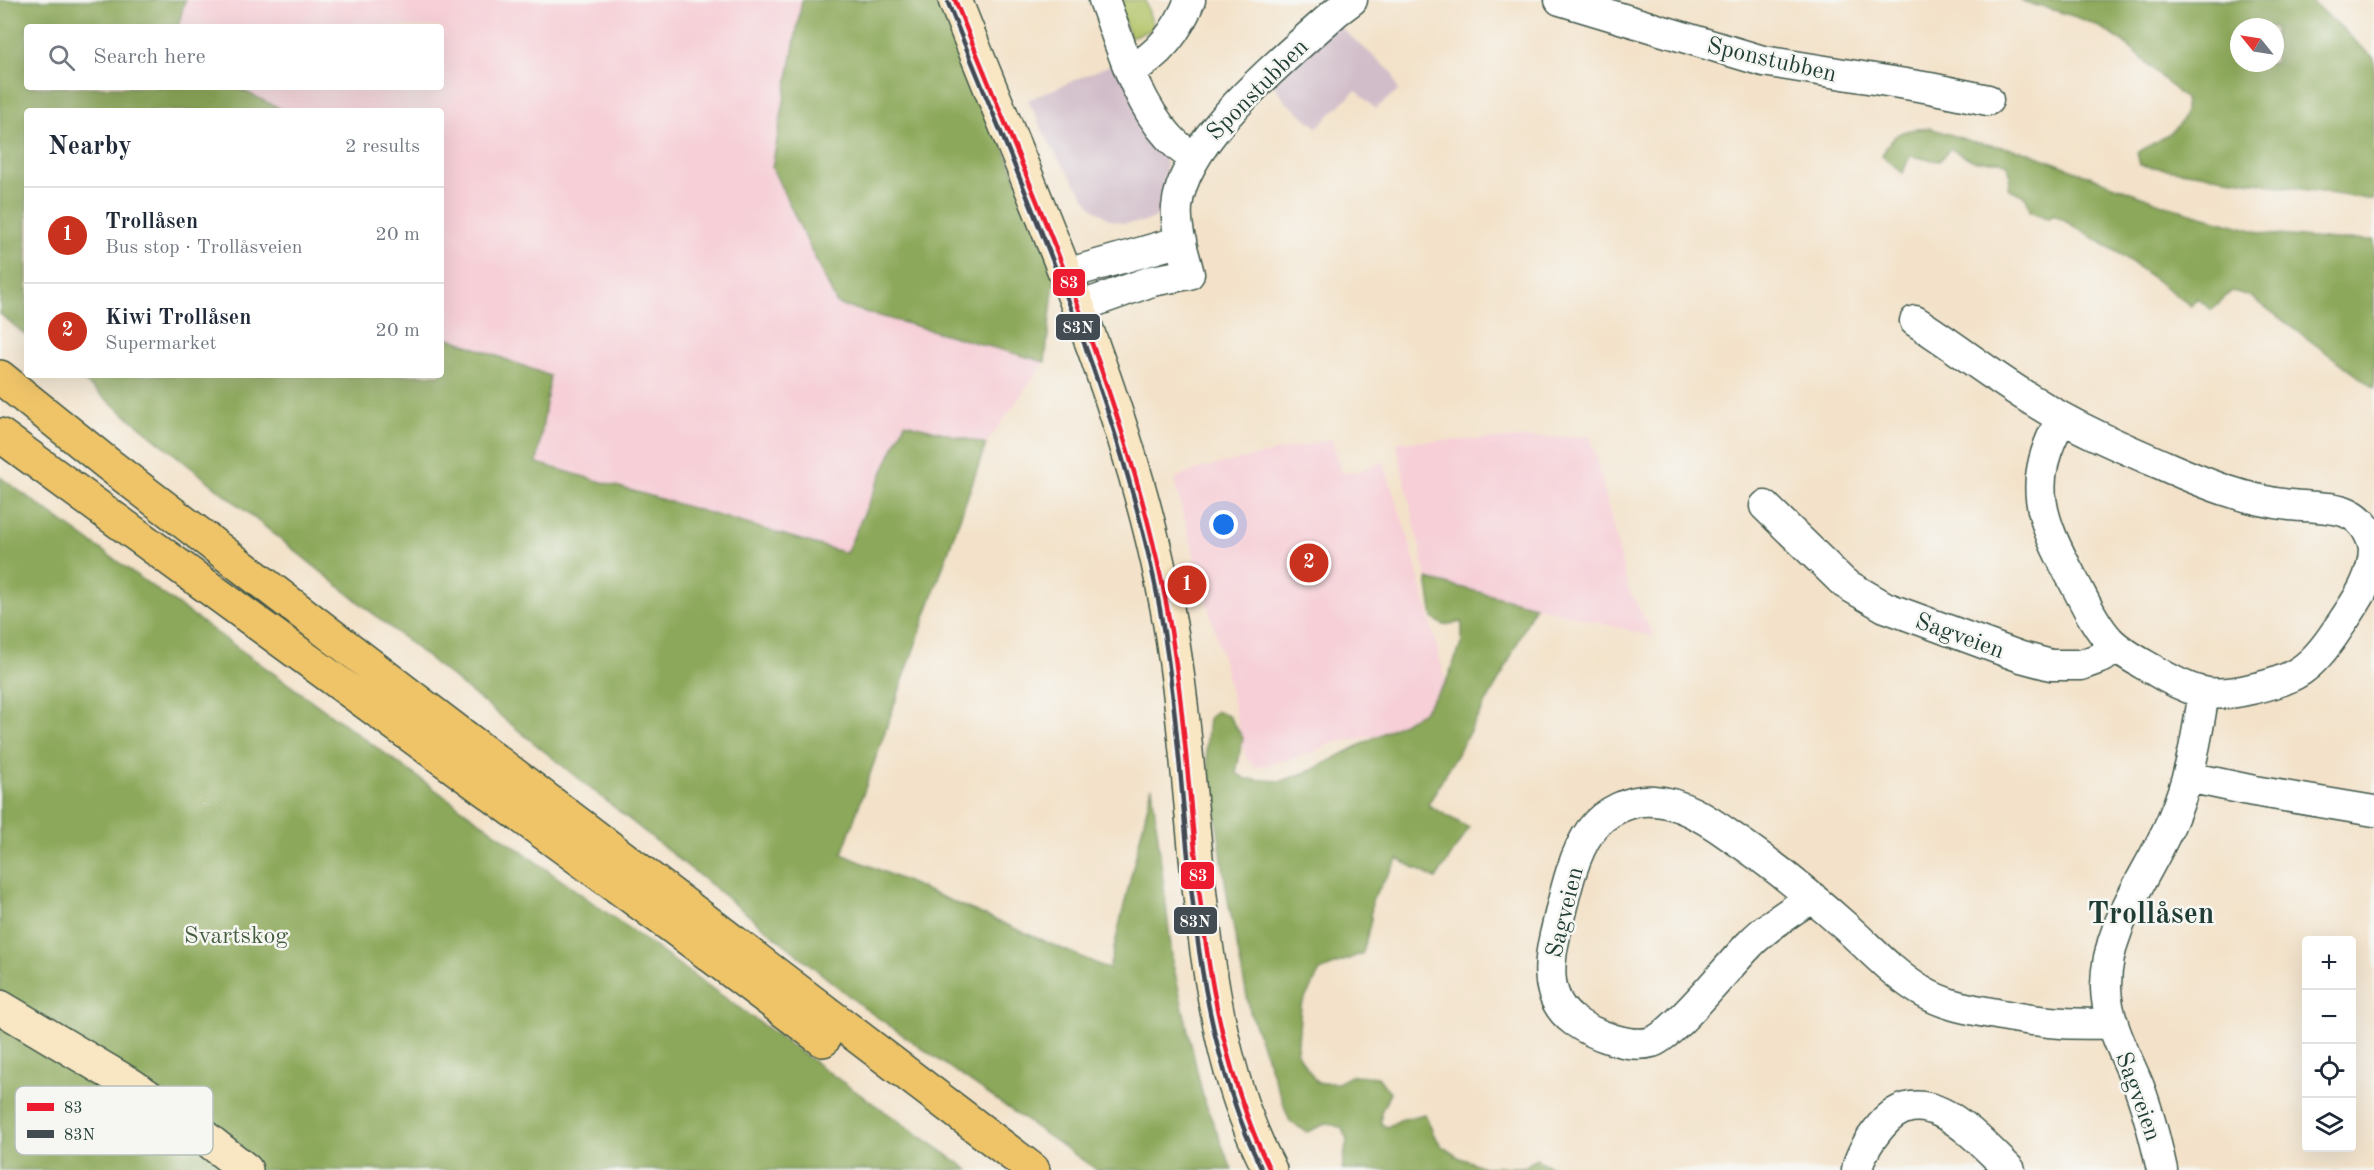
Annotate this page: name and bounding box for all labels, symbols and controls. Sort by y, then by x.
north arrow [2230,18,2284,72]
search box [24,24,444,90]
street label: Sponstubben [1704,34,1839,88]
street label: Sponstubben [1203,35,1314,146]
icon: search [45,41,78,74]
text: Search here [93,46,206,68]
text: Nearby [48,134,132,160]
text: 2 results [345,137,420,157]
text: Trollåsen [105,211,198,233]
text: 1 [62,225,73,245]
text: 20 m [375,225,420,245]
text: Bus stop · Trollåsveien [105,238,303,258]
line badge: 83 [1052,268,1086,297]
text: 83 [1060,276,1078,292]
text: Kiwi Trollåsen [105,307,251,329]
line badge: 83N [1055,313,1101,341]
text: 2 [62,321,73,341]
text: 20 m [375,321,420,341]
text: 83N [1063,321,1094,337]
text: Supermarket [105,334,216,354]
your location [1209,510,1238,539]
pin: 2 [1290,540,1328,586]
pin: 1 [1168,562,1206,608]
street label: Sagveien [1912,610,2007,664]
line badge: 83 [1180,861,1215,890]
street label: Sagveien [1543,865,1589,960]
text: 83 [1189,869,1207,885]
district label: Trollåsen [2087,900,2215,930]
line badge: 83N [1173,906,1218,935]
text: 83N [1180,915,1211,931]
park label: Svartskog [184,925,288,949]
map controls [2302,936,2356,1152]
button: + [2302,936,2356,990]
button: − [2302,990,2356,1044]
button: locate [2302,1044,2356,1098]
street label: Sagveien [2110,1049,2164,1144]
legend [15,1086,213,1155]
button: layers [2302,1098,2356,1152]
text: 83 [64,1101,83,1117]
text: 83N [64,1128,95,1144]

